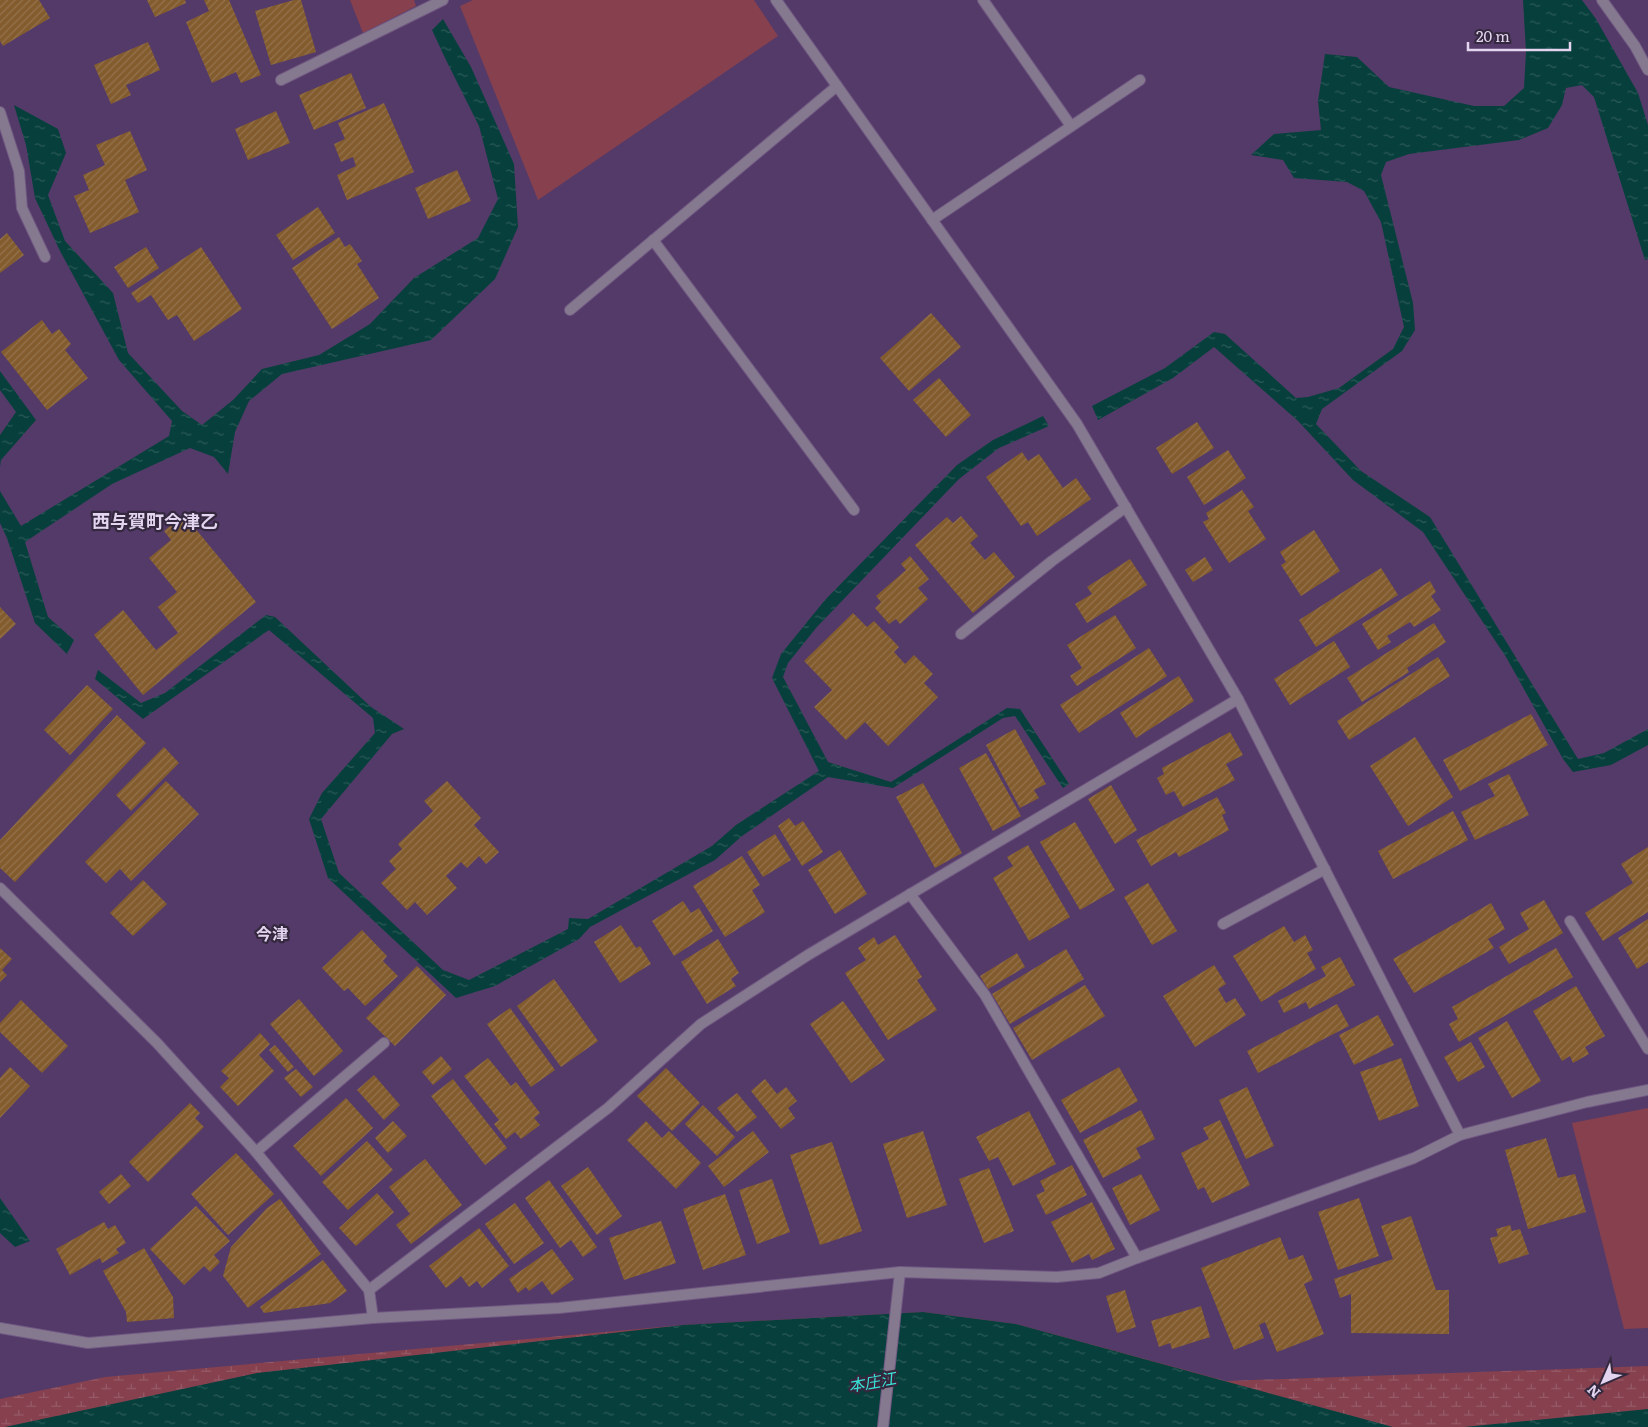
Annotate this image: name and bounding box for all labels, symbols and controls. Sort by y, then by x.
scale bar [1468,20,1570,52]
text: 20 m [1476,24,1510,47]
district label: 西与賀町今津乙 [92,507,218,534]
district label: 今津 [256,921,288,945]
north arrow [1578,1357,1628,1407]
water label: 本庄江 [846,1365,900,1397]
text: N [1582,1380,1604,1403]

